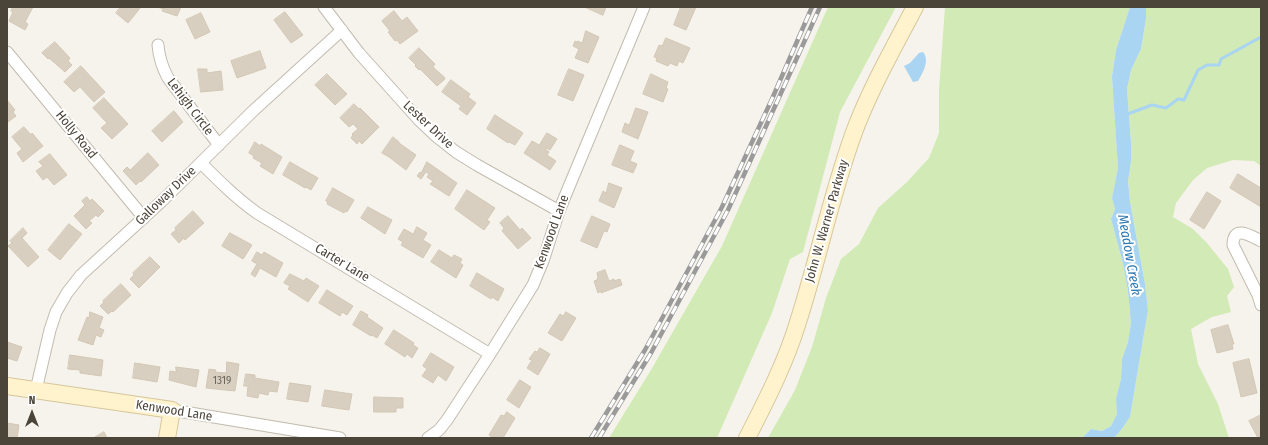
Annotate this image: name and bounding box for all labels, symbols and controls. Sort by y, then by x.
street label: Lehigh Circle [163,75,217,139]
street label: Lester Drive [400,98,456,152]
street label: Holly Road [52,108,100,162]
street label: John W. Warner Parkway [802,158,852,284]
street label: Galloway Drive [132,163,200,229]
street label: Kenwood Lane [531,193,573,271]
water label: Meadow Creek [1114,213,1144,297]
street label: Carter Lane [312,241,372,285]
house number: 1319 [213,374,231,388]
north arrow [12,393,52,433]
text: N [29,394,35,407]
street label: Kenwood Lane [135,397,213,425]

